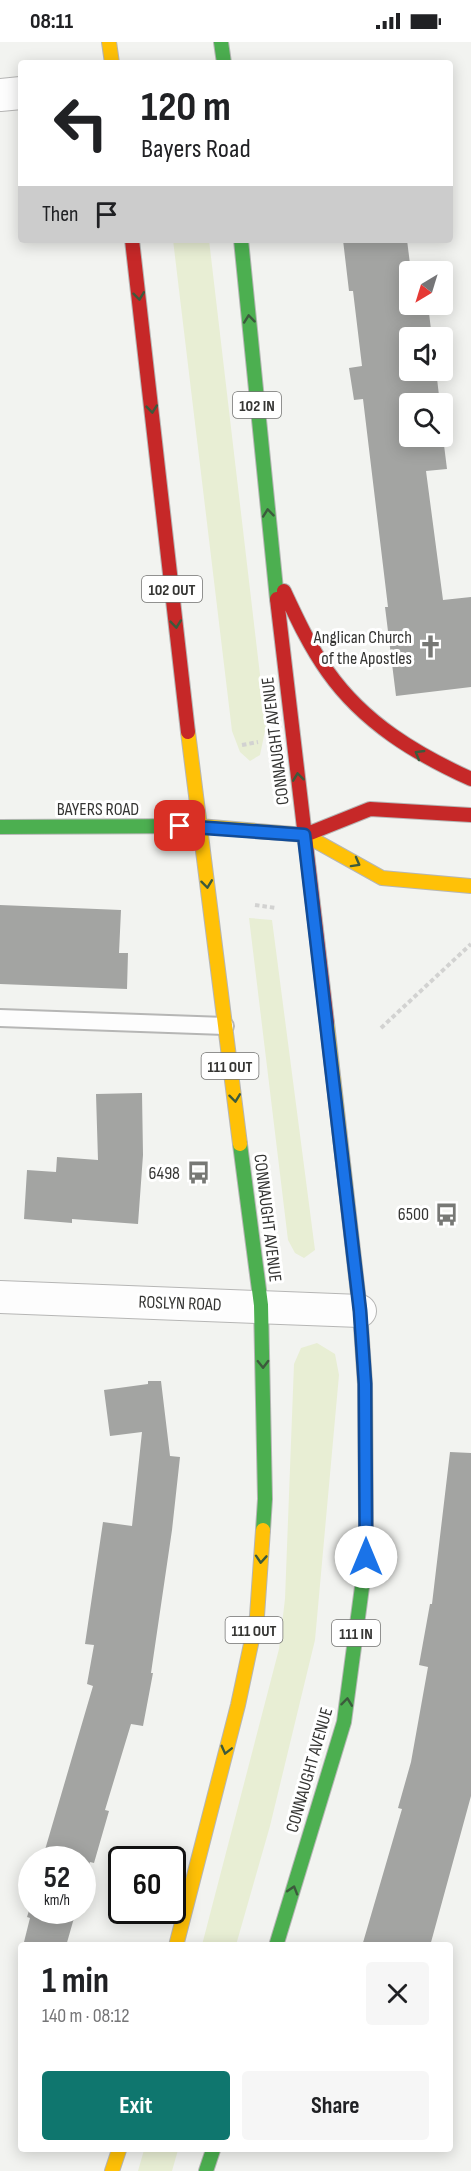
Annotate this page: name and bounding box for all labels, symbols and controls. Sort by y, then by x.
text: 08:11 [30,8,73,35]
text: 120 m [141,82,231,133]
icon: left [42,84,120,162]
text: Bayers Road [141,133,251,165]
icon: arrive [90,198,123,231]
text: Then [42,201,78,228]
north arrow [399,261,453,315]
map controls [399,261,453,447]
one-way arrow [132,291,145,300]
one-way arrow [243,314,256,323]
button: sound [399,327,453,381]
road number: 102 IN [233,392,281,418]
button: search [399,393,453,447]
one-way arrow [145,405,158,414]
one-way arrow [262,508,275,517]
road number: 102 OUT [142,576,202,602]
one-way arrow [169,619,182,628]
place label: Anglican Church of the Apostles [313,627,412,669]
church icon: Anglican Church of the Apostles [417,634,443,660]
street label: CONNAUGHT AVENUE [257,676,294,806]
one-way arrow [414,749,425,761]
one-way arrow [292,772,304,782]
street label: BAYERS ROAD [57,799,139,820]
pin [154,800,205,851]
icon: arrive [163,809,196,842]
one-way arrow [350,856,360,867]
one-way arrow [200,880,212,889]
road number: 111 OUT [202,1053,258,1079]
one-way arrow [228,1094,240,1103]
street label: CONNAUGHT AVENUE [249,1153,286,1283]
bus stop icon: 6498 [185,1160,211,1186]
place label: 6498 [148,1163,180,1184]
bus stop icon: 6500 [434,1201,460,1227]
place label: 6500 [398,1204,429,1225]
street label: ROSLYN ROAD [138,1292,222,1315]
one-way arrow [256,1359,269,1368]
position arrow [334,1525,398,1589]
one-way arrow [255,1554,268,1563]
road number: 111 OUT [226,1617,282,1643]
road number: 111 IN [332,1620,380,1646]
one-way arrow [340,1698,353,1707]
street label: CONNAUGHT AVENUE [282,1705,337,1835]
one-way arrow [221,1745,234,1755]
speed limit sign: 60 [108,1846,186,1924]
text: 52 [44,1860,70,1896]
one-way arrow [286,1885,298,1895]
text: km/h [44,1891,70,1910]
text: 1 min [42,1960,109,2003]
button: close [366,1962,429,2025]
text: 140 m · 08:12 [42,2004,130,2028]
button: Exit [42,2071,230,2140]
button: Share [242,2071,429,2140]

